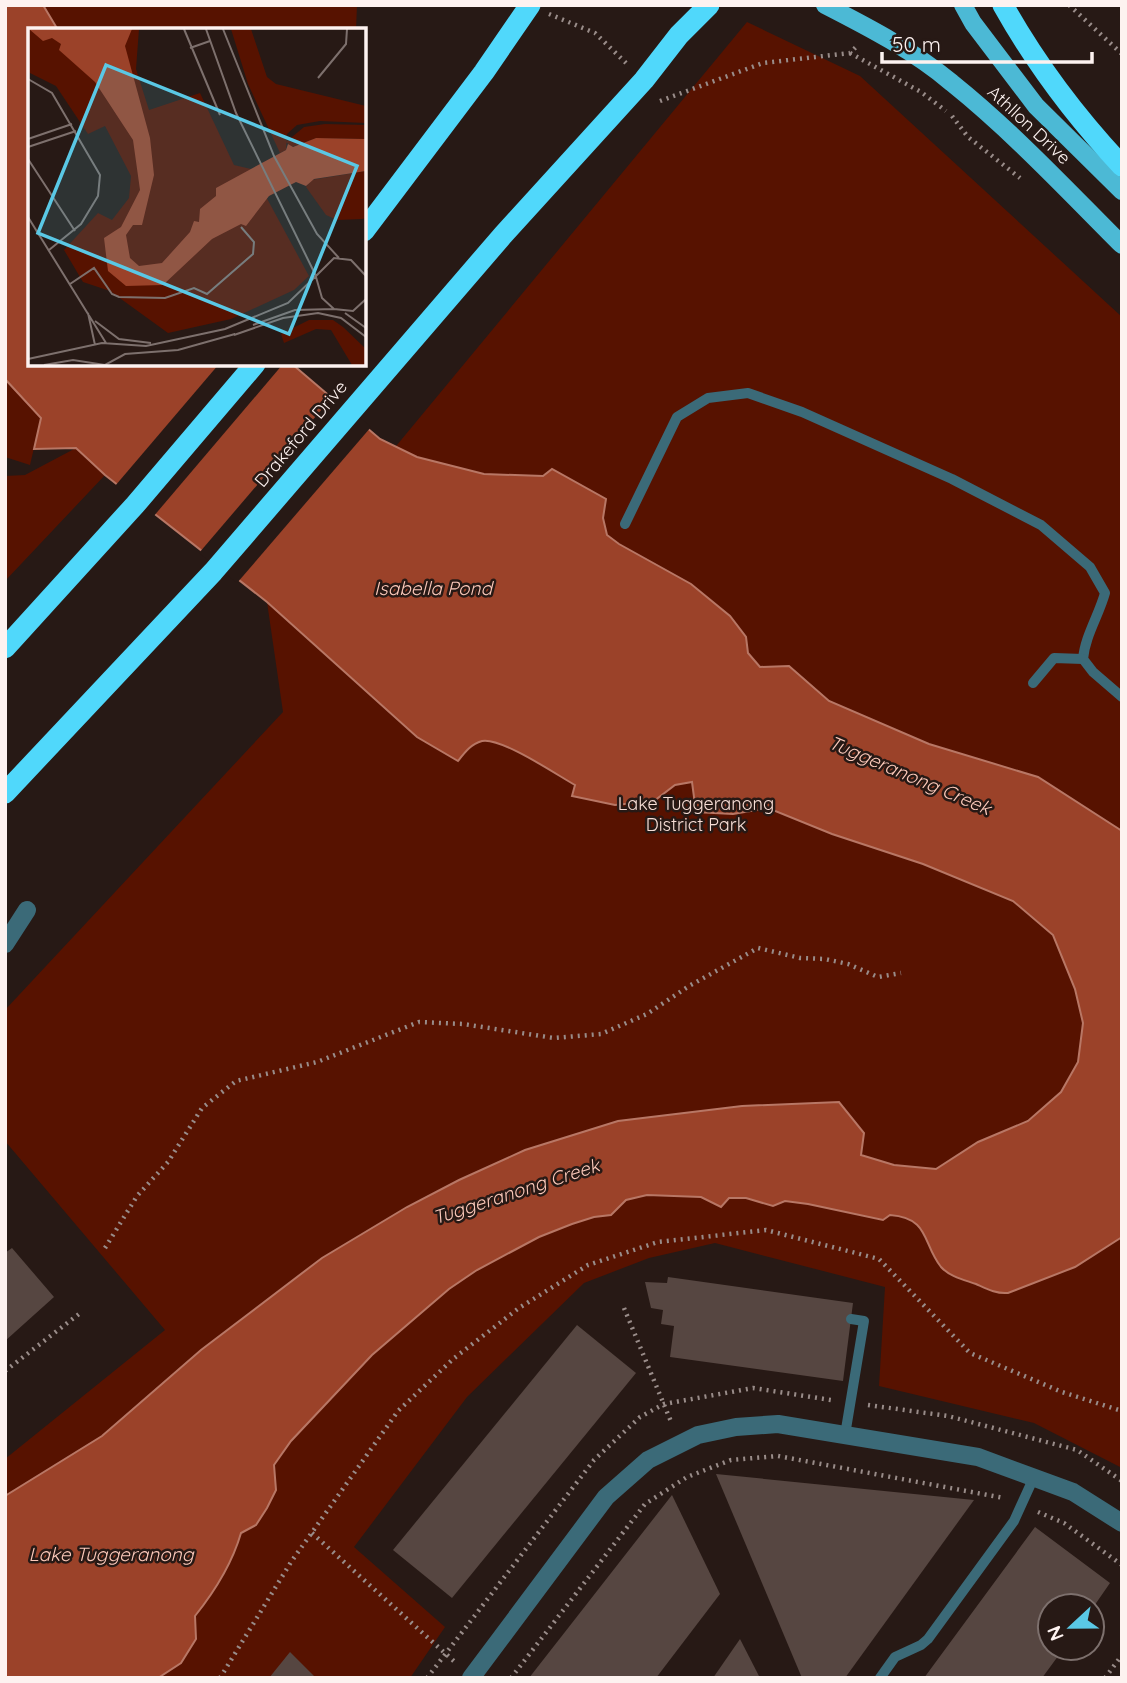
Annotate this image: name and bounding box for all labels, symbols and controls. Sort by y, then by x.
scale bar [882,21,1092,65]
inset map [28,28,366,366]
text: 50 m [892,31,941,57]
street label: Athllon Drive [983,80,1076,169]
street label: Drakeford Drive [249,376,352,492]
water label: Isabella Pond [374,576,495,600]
water label: Tuggeranong Creek [825,730,996,821]
park label: Lake Tuggeranong District Park [618,792,774,836]
water label: Tuggeranong Creek [430,1152,604,1229]
water label: Lake Tuggeranong [28,1542,195,1566]
north arrow [1036,1592,1106,1662]
text: N [1041,1622,1069,1644]

